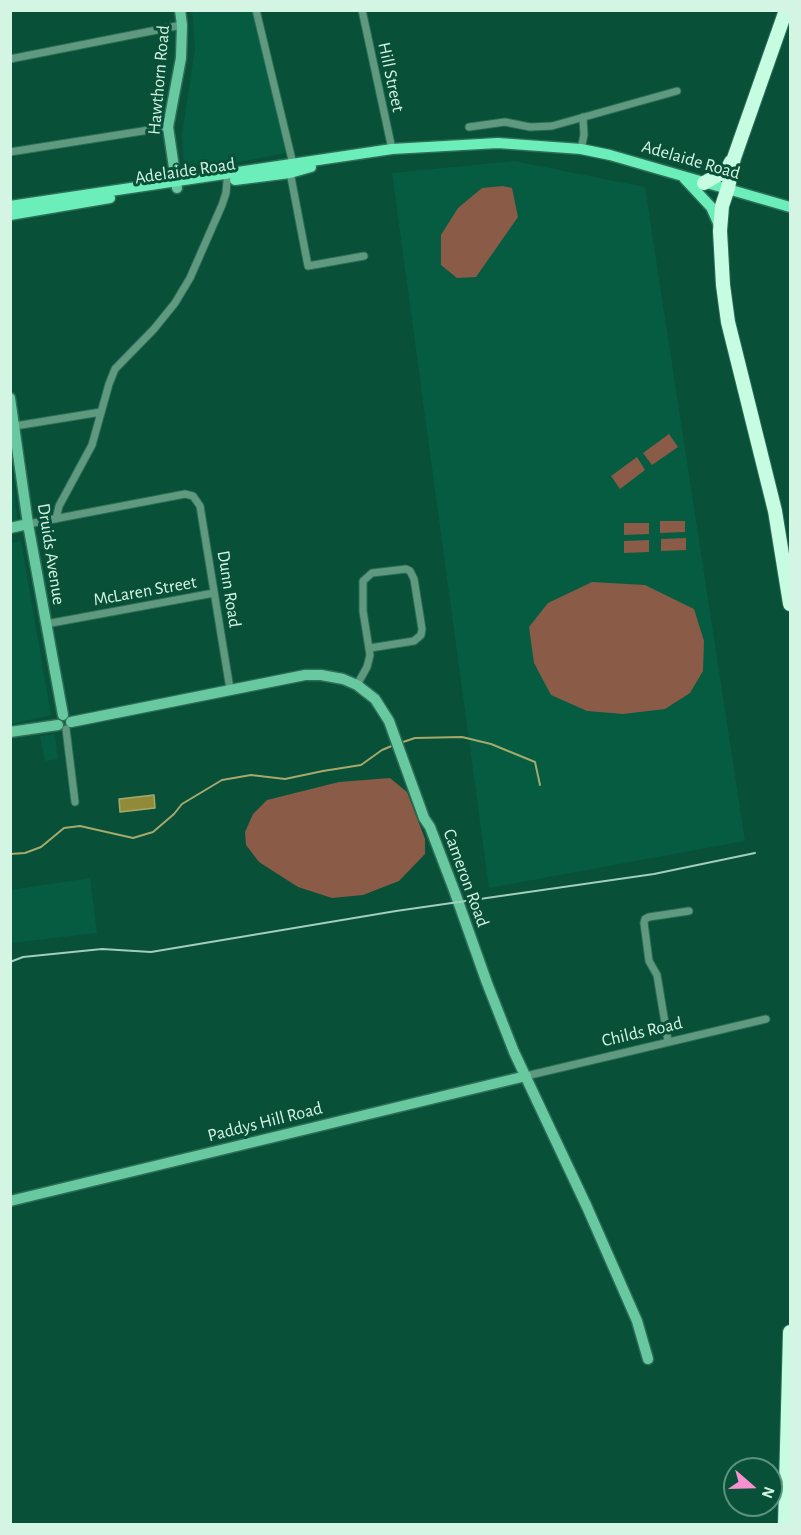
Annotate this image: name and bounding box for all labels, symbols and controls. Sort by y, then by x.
street label: Hawthorn Road [143,24,175,136]
street label: Hill Street [373,40,409,114]
street label: Adelaide Road [639,136,743,184]
street label: Adelaide Road [133,153,237,189]
street label: Druids Avenue [32,502,70,606]
street label: Dunn Road [212,549,246,629]
street label: McLaren Street [92,571,198,611]
street label: Cameron Road [438,826,494,930]
street label: Childs Road [599,1012,685,1052]
street label: Paddys Hill Road [205,1097,325,1147]
north arrow [723,1457,783,1517]
text: N [759,1485,777,1500]

